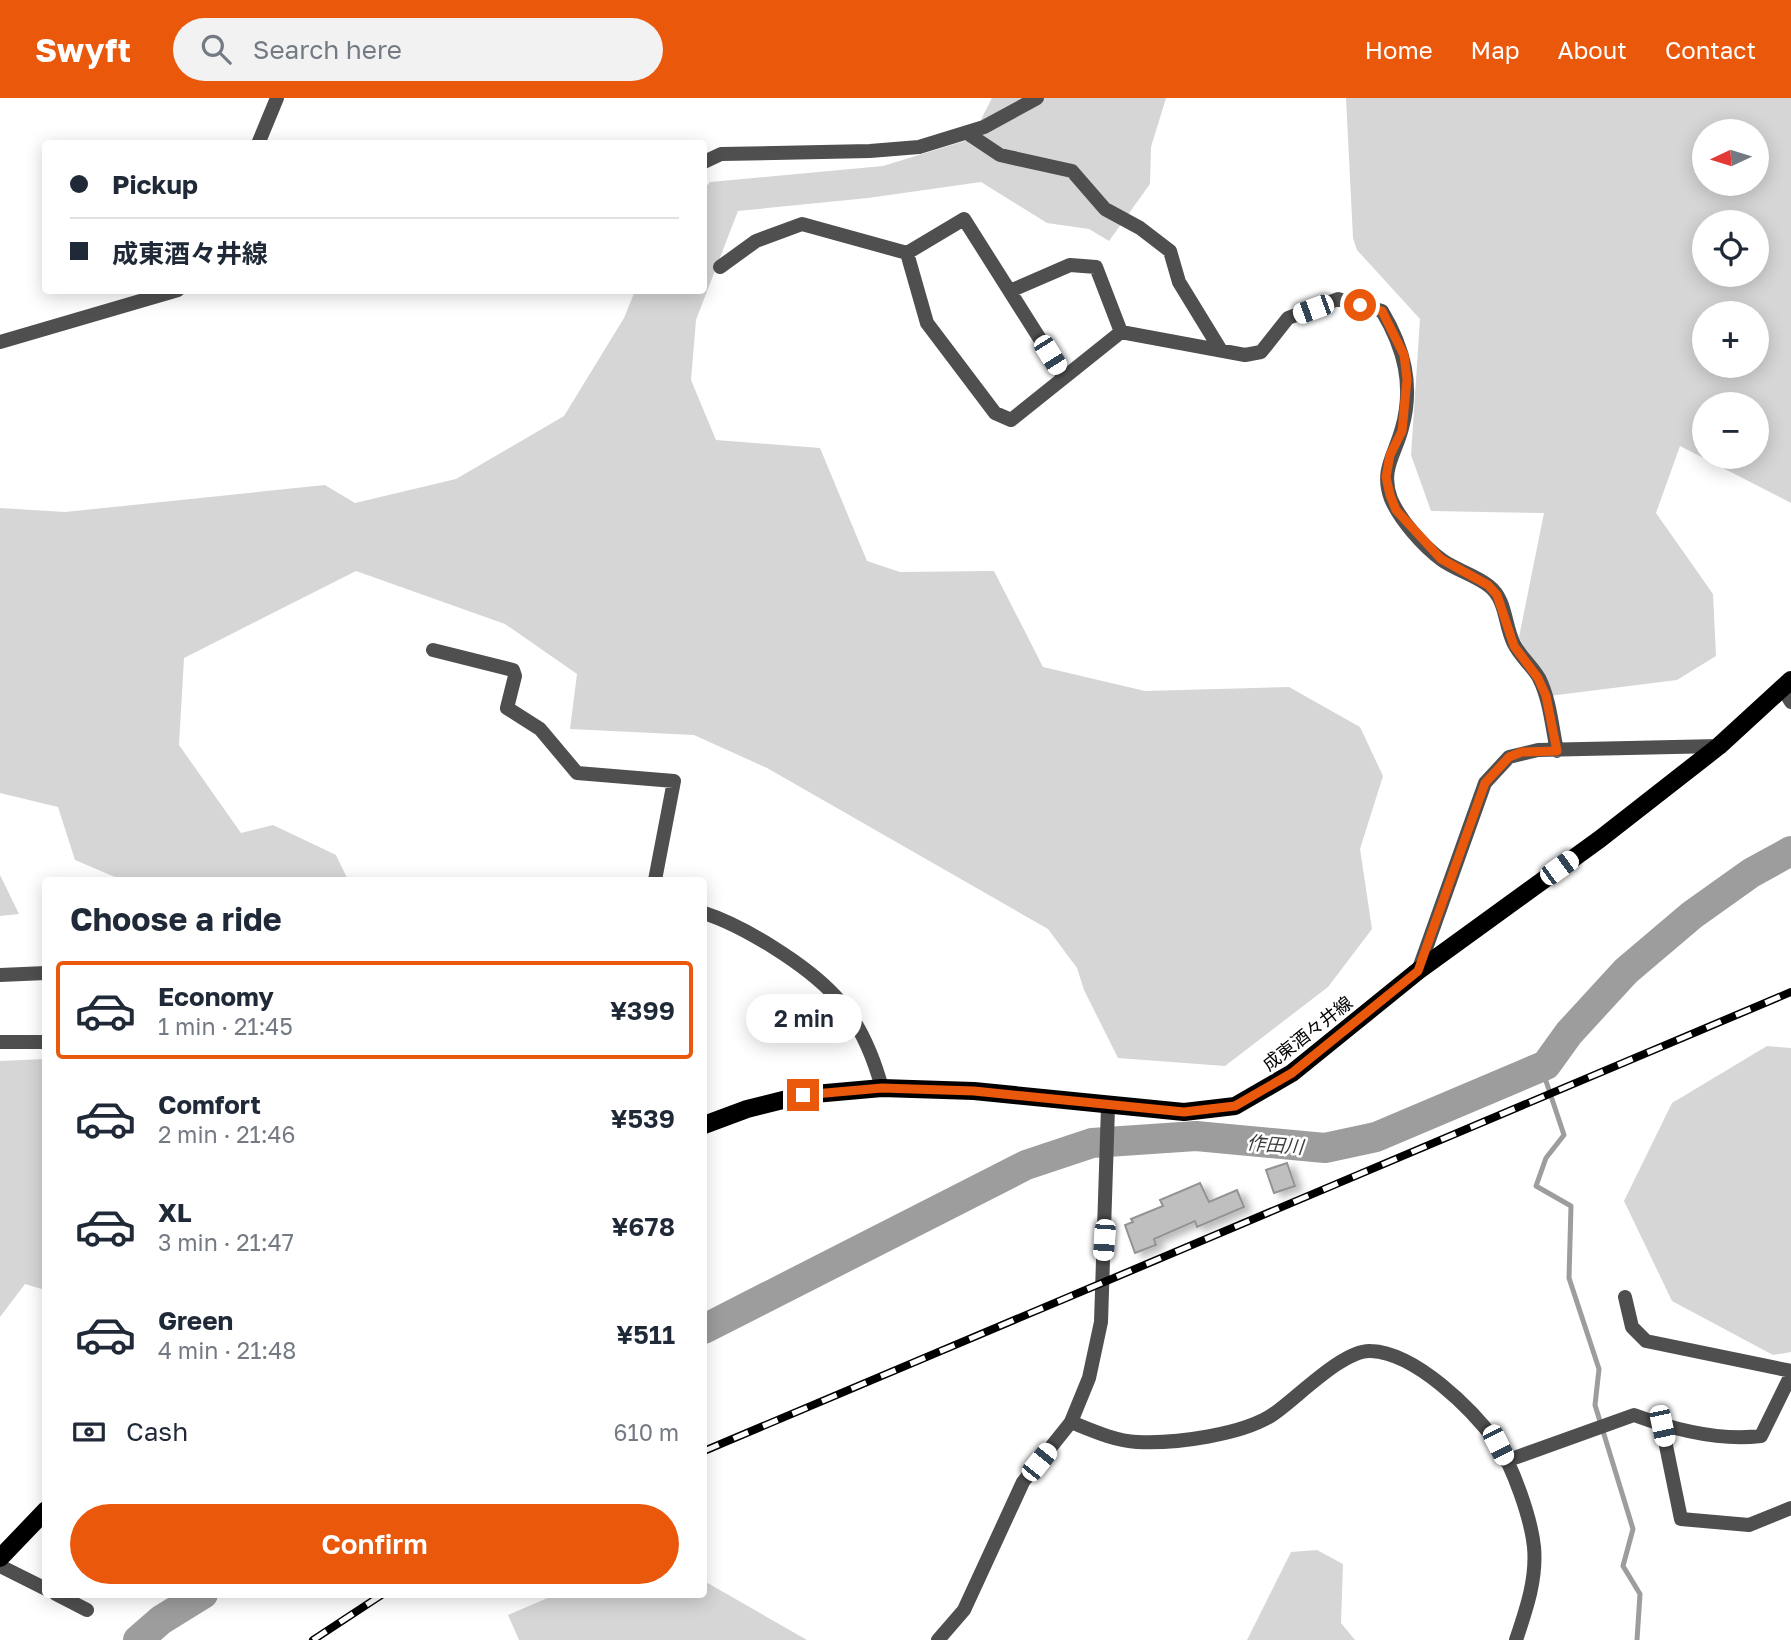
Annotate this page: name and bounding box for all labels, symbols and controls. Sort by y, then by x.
search box [173,18,663,81]
text: Swyft [35,30,131,69]
icon: search [197,30,235,68]
text: Search here [253,34,402,65]
text: Home [1365,35,1433,64]
text: Map [1471,35,1520,64]
text: About [1558,35,1627,64]
text: Contact [1665,35,1756,64]
north arrow [1692,119,1769,196]
map controls [1692,119,1769,469]
text: Pickup [112,169,198,200]
button: locate [1692,210,1769,287]
text: 成東酒々井線 [112,238,268,269]
route start [1344,289,1376,321]
car [1290,292,1337,326]
button: + [1692,301,1769,378]
car [1030,332,1071,378]
button: − [1692,392,1769,469]
car [1536,847,1583,889]
text: Choose a ride [70,900,282,938]
icon: car [74,979,137,1042]
text: Economy [158,981,274,1012]
street label: 成東酒々井線 [1258,991,1356,1075]
callout: 2 min [745,993,861,1042]
text: ¥399 [610,995,675,1026]
text: 2 min [774,1004,834,1032]
text: 1 min · 21:45 [158,1012,293,1040]
route end [787,1079,819,1111]
icon: car [74,1087,137,1150]
text: Comfort [158,1089,261,1120]
text: ¥539 [611,1103,675,1134]
text: 2 min · 21:46 [158,1120,296,1148]
water label: 作田川 [1246,1130,1306,1158]
icon: car [74,1195,137,1258]
text: XL [158,1197,192,1228]
text: ¥678 [611,1211,675,1242]
car [1093,1218,1116,1262]
text: 3 min · 21:47 [158,1228,294,1256]
icon: car [74,1303,137,1366]
text: Green [158,1305,233,1336]
text: ¥511 [616,1319,675,1350]
text: 4 min · 21:48 [158,1336,296,1364]
car [1648,1403,1677,1449]
icon: cash [70,1413,108,1451]
text: Cash [126,1416,188,1447]
text: 610 m [614,1418,679,1446]
car [1480,1422,1517,1468]
car [1018,1439,1061,1485]
button: Confirm [70,1504,679,1584]

